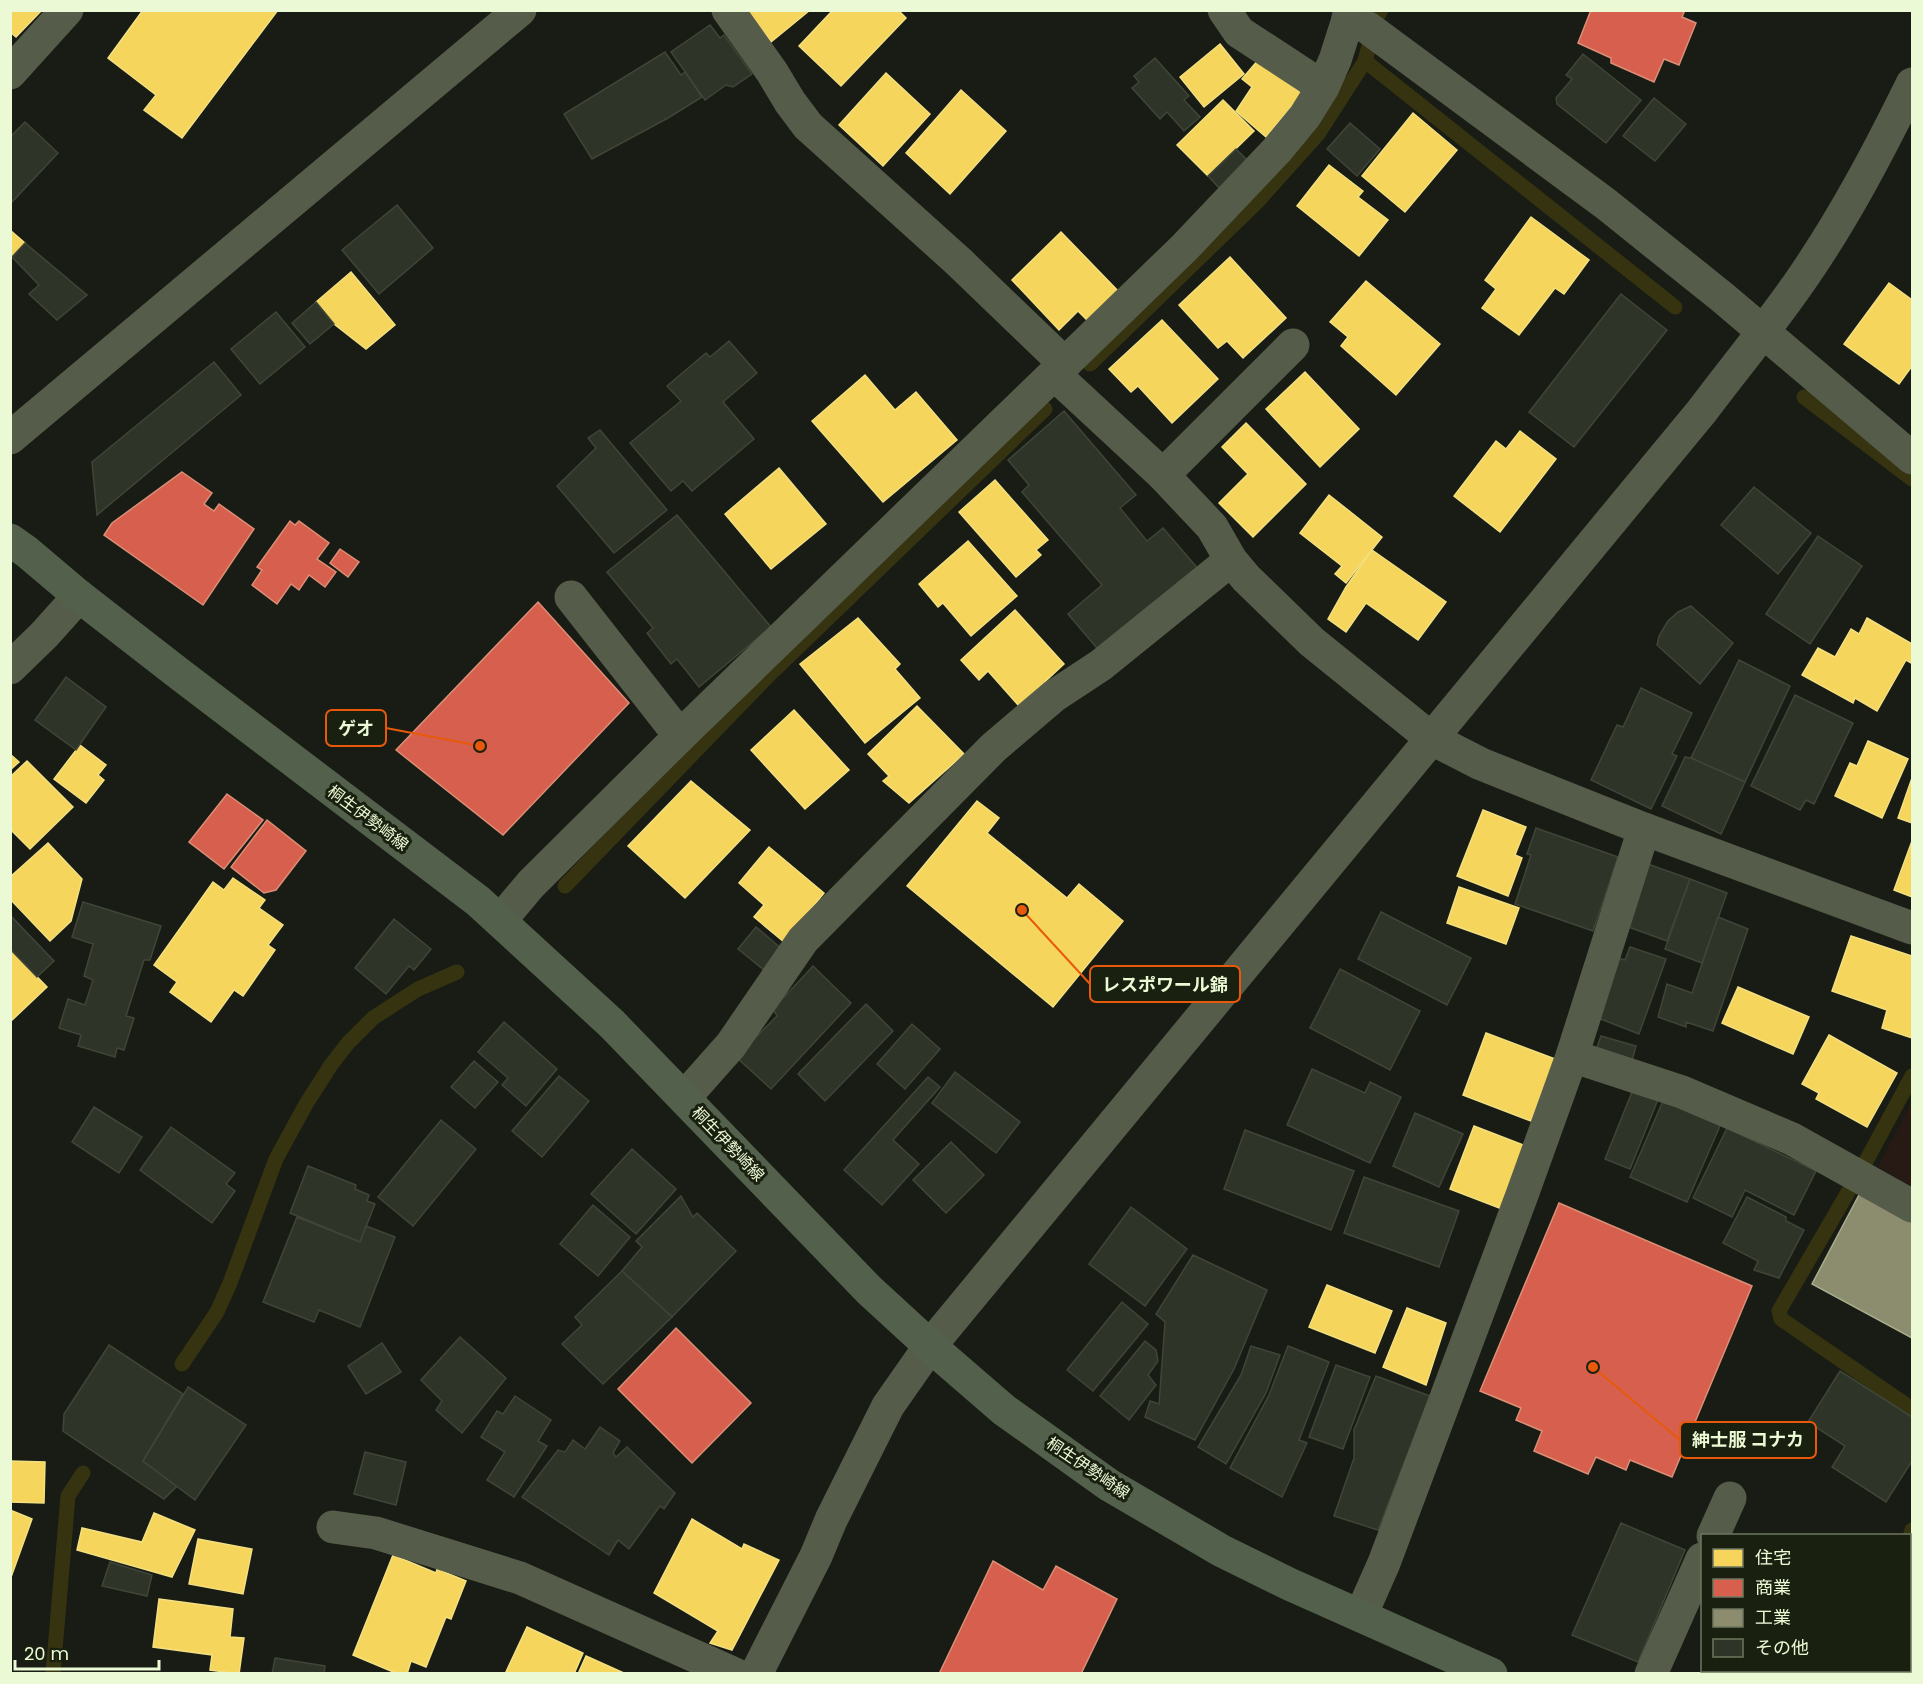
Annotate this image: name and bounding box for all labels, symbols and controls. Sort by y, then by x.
callout: ゲオ [326,710,386,746]
text: ゲオ [338,716,374,741]
street label: 桐生伊勢崎線 [323,780,413,856]
callout: レスポワール錦 [1090,966,1240,1002]
text: レスポワール錦 [1102,972,1228,997]
street label: 桐生伊勢崎線 [686,1101,770,1187]
callout: 紳士服 コナカ [1680,1422,1816,1458]
text: 紳士服 コナカ [1692,1427,1804,1452]
street label: 桐生伊勢崎線 [1042,1432,1134,1504]
legend [1701,1534,1911,1672]
text: 住宅 [1755,1545,1791,1570]
text: 商業 [1755,1575,1791,1600]
text: 工業 [1755,1605,1791,1630]
scale bar [15,1633,159,1671]
text: その他 [1755,1635,1809,1660]
text: 20 m [24,1641,69,1666]

